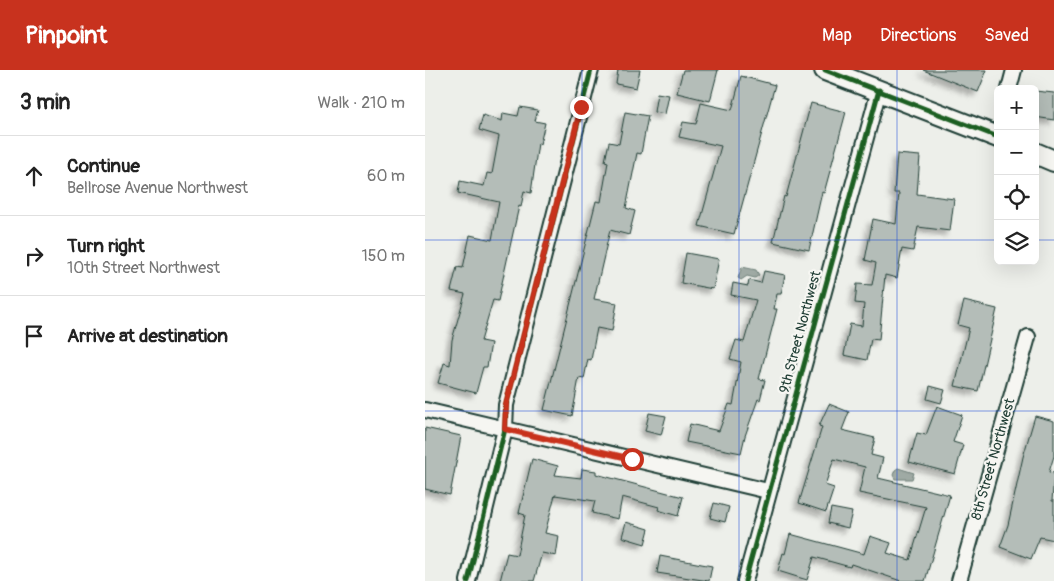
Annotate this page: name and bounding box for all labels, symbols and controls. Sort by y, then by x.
text: Pinpoint [25,21,107,50]
text: Map [822,24,852,47]
text: Directions [880,24,956,47]
text: Saved [984,24,1029,47]
map controls [994,85,1039,265]
button: + [994,85,1039,130]
text: 3 min [20,89,70,116]
text: Walk · 210 m [317,93,405,113]
route end [570,96,593,119]
button: − [994,130,1039,175]
text: Continue [67,154,140,178]
icon: ahead [20,162,48,190]
text: 60 m [367,166,405,186]
button: locate [994,175,1039,220]
text: Bellrose Avenue Northwest [67,178,248,198]
button: layers [994,220,1039,265]
text: Turn right [67,234,145,258]
icon: right [20,242,48,270]
text: 150 m [361,246,405,266]
text: 10th Street Northwest [67,258,220,278]
street label: 9th Street Northwest [775,269,825,395]
icon: arrive [20,322,48,350]
text: Arrive at destination [67,324,228,348]
street label: 8th Street Northwest [967,396,1019,522]
route start [621,448,644,471]

